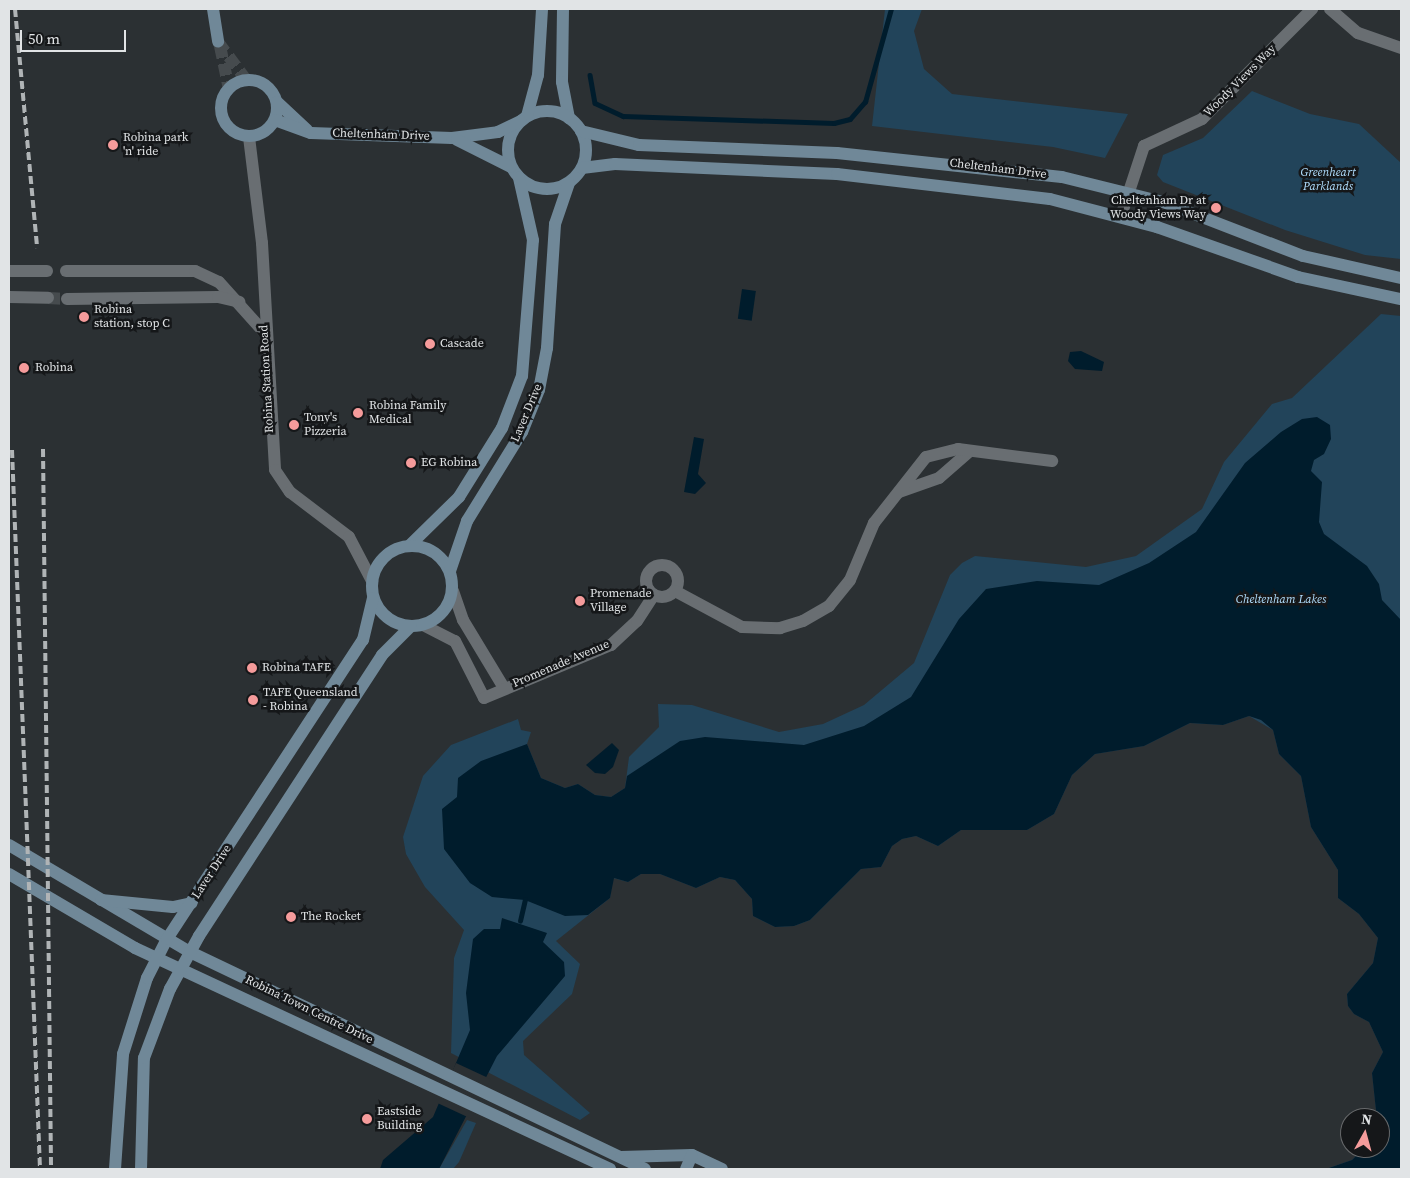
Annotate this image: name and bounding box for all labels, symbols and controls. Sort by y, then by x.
scale bar [22,20,129,52]
text: 50 m [28,28,60,49]
street label: Woody Views Way [1201,42,1279,120]
street label: Cheltenham Drive [332,126,430,144]
place label: Robina park 'n' ride [123,131,188,159]
marker: Robina park 'n' ride [107,139,119,151]
street label: Cheltenham Drive [949,156,1047,182]
park label: Greenheart Parklands [1300,166,1356,194]
place label: Cheltenham Dr at Woody Views Way [1109,194,1206,222]
marker: Cheltenham Dr at Woody Views Way [1210,202,1222,214]
place label: Robina station, stop C [94,303,170,331]
marker: Robina station, stop C [78,311,90,323]
street label: Robina Station Road [257,325,277,433]
place label: Cascade [440,337,484,351]
marker: Cascade [424,338,436,350]
marker: Robina [17,361,31,375]
place label: Robina [35,361,73,375]
street label: Laver Drive [508,382,546,444]
place label: Robina Family Medical [369,399,446,427]
marker: Robina Family Medical [351,406,365,420]
place label: Tony's Pizzeria [304,411,347,439]
marker: Tony's Pizzeria [288,419,300,431]
place label: EG Robina [421,456,477,470]
marker: EG Robina [405,457,417,469]
place label: Promenade Village [590,587,652,615]
park label: Cheltenham Lakes [1236,593,1326,607]
marker: Promenade Village [574,595,586,607]
street label: Promenade Avenue [510,637,612,691]
place label: Robina TAFE [262,661,331,675]
marker: Robina TAFE [246,662,258,674]
place label: TAFE Queensland - Robina [263,686,358,714]
marker: TAFE Queensland - Robina [247,694,259,706]
street label: Laver Drive [189,842,235,902]
place label: The Rocket [301,910,361,924]
marker: The Rocket [285,911,297,923]
street label: Robina Town Centre Drive [243,973,375,1047]
place label: Eastside Building [377,1105,422,1133]
north arrow [1340,1108,1390,1158]
text: N [1360,1109,1373,1130]
marker: Eastside Building [361,1113,373,1125]

